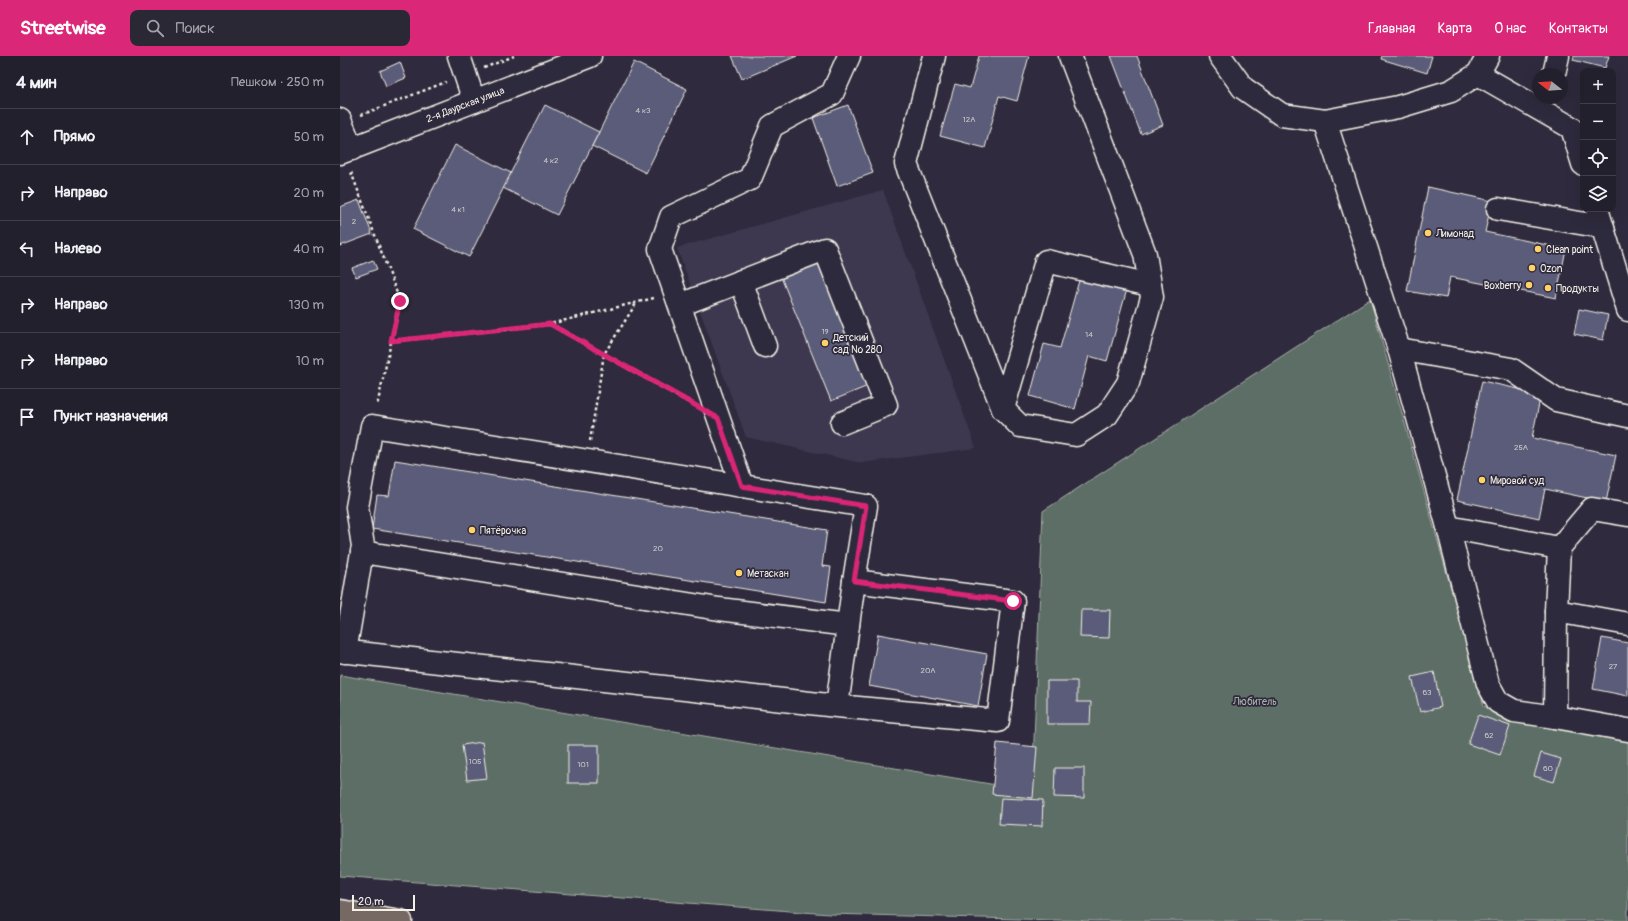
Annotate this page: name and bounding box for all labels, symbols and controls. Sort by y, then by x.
search box [130,10,410,46]
text: Streetwise [20,16,106,40]
icon: search [144,17,166,39]
text: Поиск [176,19,215,38]
text: Главная [1368,20,1415,37]
text: Карта [1437,20,1472,37]
text: О нас [1494,20,1527,37]
text: Контакты [1549,20,1608,37]
north arrow [1532,68,1568,104]
map controls [1580,68,1616,212]
button: + [1580,68,1616,104]
text: 4 мин [16,72,57,93]
text: Пешком · 250 m [231,74,324,90]
street label: 2-я Даурская улица [424,84,507,125]
button: − [1580,104,1616,140]
house number: 4 к3 [636,106,651,115]
house number: 12А [963,115,975,124]
icon: ahead [16,126,38,148]
text: Прямо [54,127,95,146]
text: 50 m [294,129,324,145]
button: locate [1580,140,1616,176]
house number: 4 к2 [544,156,559,165]
button: layers [1580,176,1616,212]
icon: right [16,182,38,204]
text: Направо [54,183,108,202]
text: 20 m [293,185,324,201]
house number: 4 к1 [451,205,465,214]
house number: 2 [352,217,357,226]
marker: Лимонад [1423,228,1433,238]
place label: Лимонад [1435,228,1474,240]
icon: left [16,238,38,260]
text: Налево [54,239,101,258]
text: 40 m [293,241,324,257]
marker: Clean point [1533,244,1543,254]
place label: Clean point [1546,244,1594,256]
marker: Ozon [1527,263,1537,273]
place label: Ozon [1540,263,1563,275]
place label: Boxberry [1484,280,1522,292]
marker: Boxberry [1524,280,1534,290]
marker: Продукты [1543,283,1553,293]
place label: Продукты [1556,283,1599,295]
route end [391,292,409,310]
icon: right [16,294,38,316]
text: Направо [54,295,108,314]
text: 130 m [288,297,324,313]
house number: 19 [821,327,829,336]
house number: 14 [1085,330,1093,339]
place label: Детский сад № 280 [832,332,883,356]
marker: Детский сад № 280 [820,338,830,348]
icon: right [16,350,38,372]
text: Направо [54,351,108,370]
text: 10 m [296,353,324,369]
icon: arrive [16,406,38,428]
text: Пункт назначения [54,407,168,426]
house number: 25А [1514,443,1528,452]
marker: Мировой суд [1477,475,1487,485]
place label: Мировой суд [1490,475,1544,487]
marker: Пятёрочка [467,525,477,535]
place label: Пятёрочка [480,525,526,537]
house number: 20 [653,544,664,553]
marker: Метаскан [734,568,744,578]
place label: Метаскан [747,568,789,580]
route start [1004,592,1022,610]
house number: 27 [1609,662,1618,671]
house number: 20А [920,666,936,675]
house number: 63 [1422,688,1432,697]
park label: Любитель [1232,696,1277,708]
house number: 62 [1484,731,1494,740]
house number: 105 [469,757,481,766]
house number: 101 [577,760,589,769]
house number: 60 [1543,764,1554,773]
scale bar [352,893,415,912]
text: 20 m [358,895,384,908]

